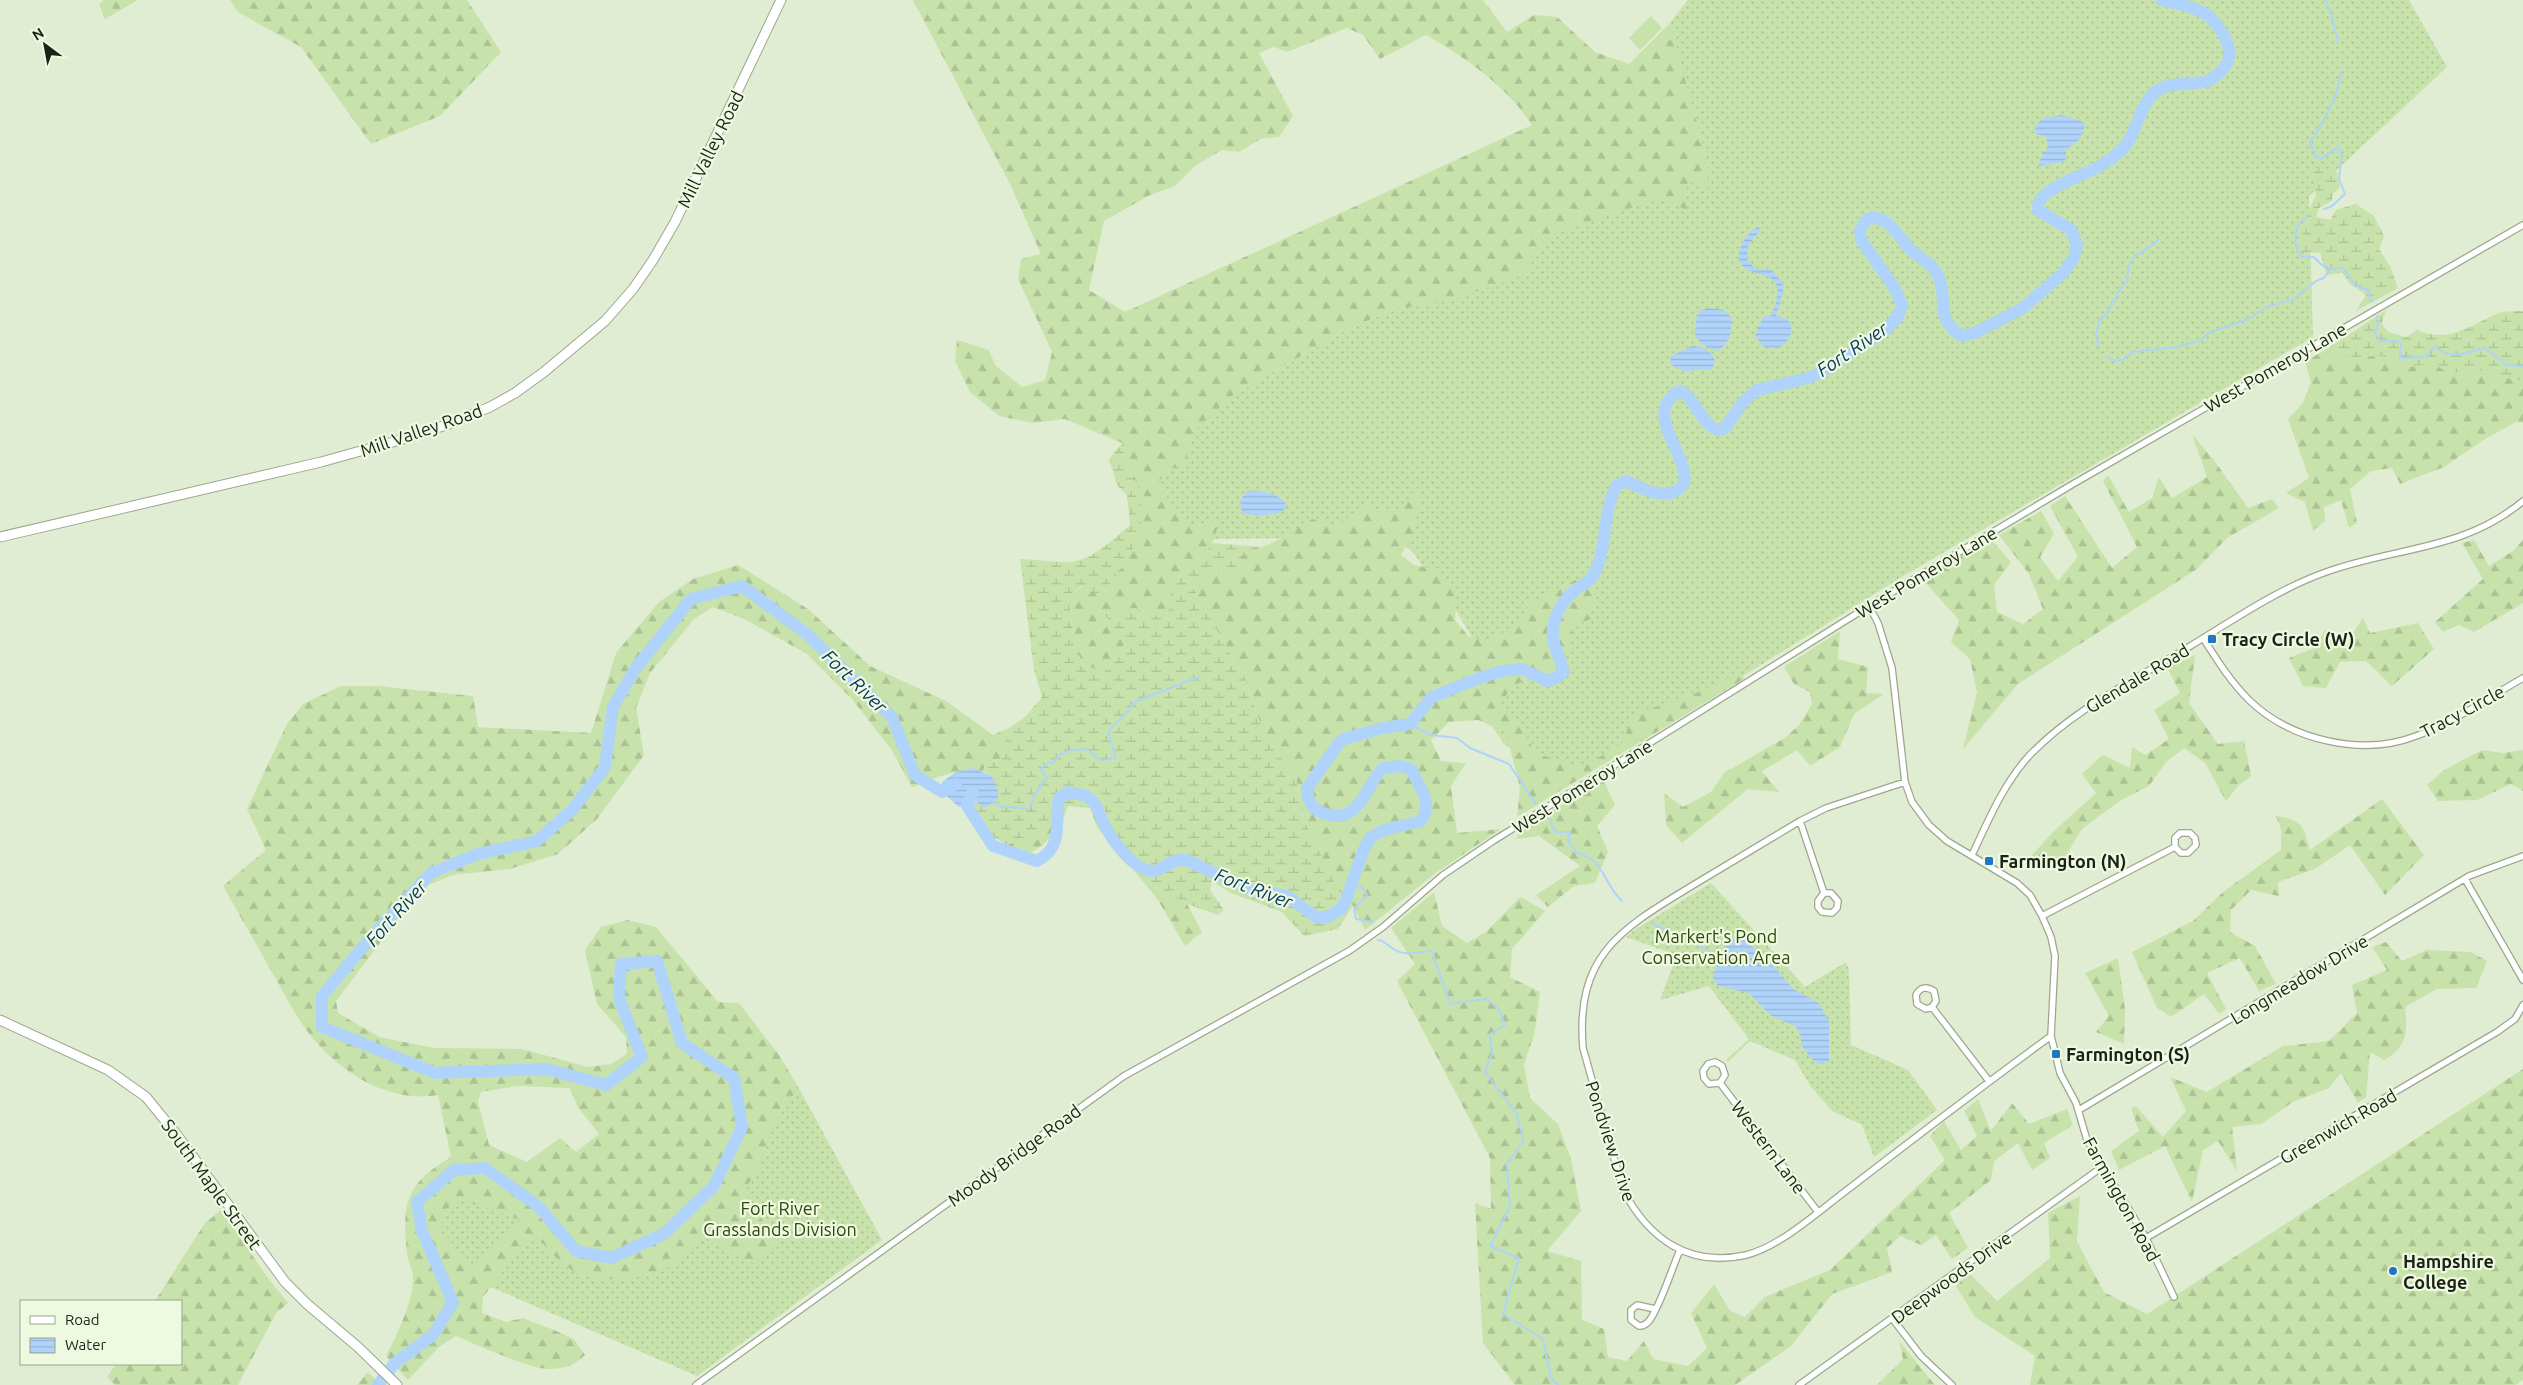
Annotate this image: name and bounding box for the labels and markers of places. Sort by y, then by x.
place label: Tracy Circle (W) [2222,629,2354,650]
marker: Tracy Circle (W) [2206,633,2218,645]
place label: Farmington (N) [1999,851,2126,872]
marker: Farmington (N) [1983,855,1995,867]
place label: Farmington (S) [2066,1044,2190,1065]
marker: Farmington (S) [2050,1048,2062,1060]
place label: Hampshire College [2403,1251,2494,1292]
marker: Hampshire College [2387,1265,2399,1277]

